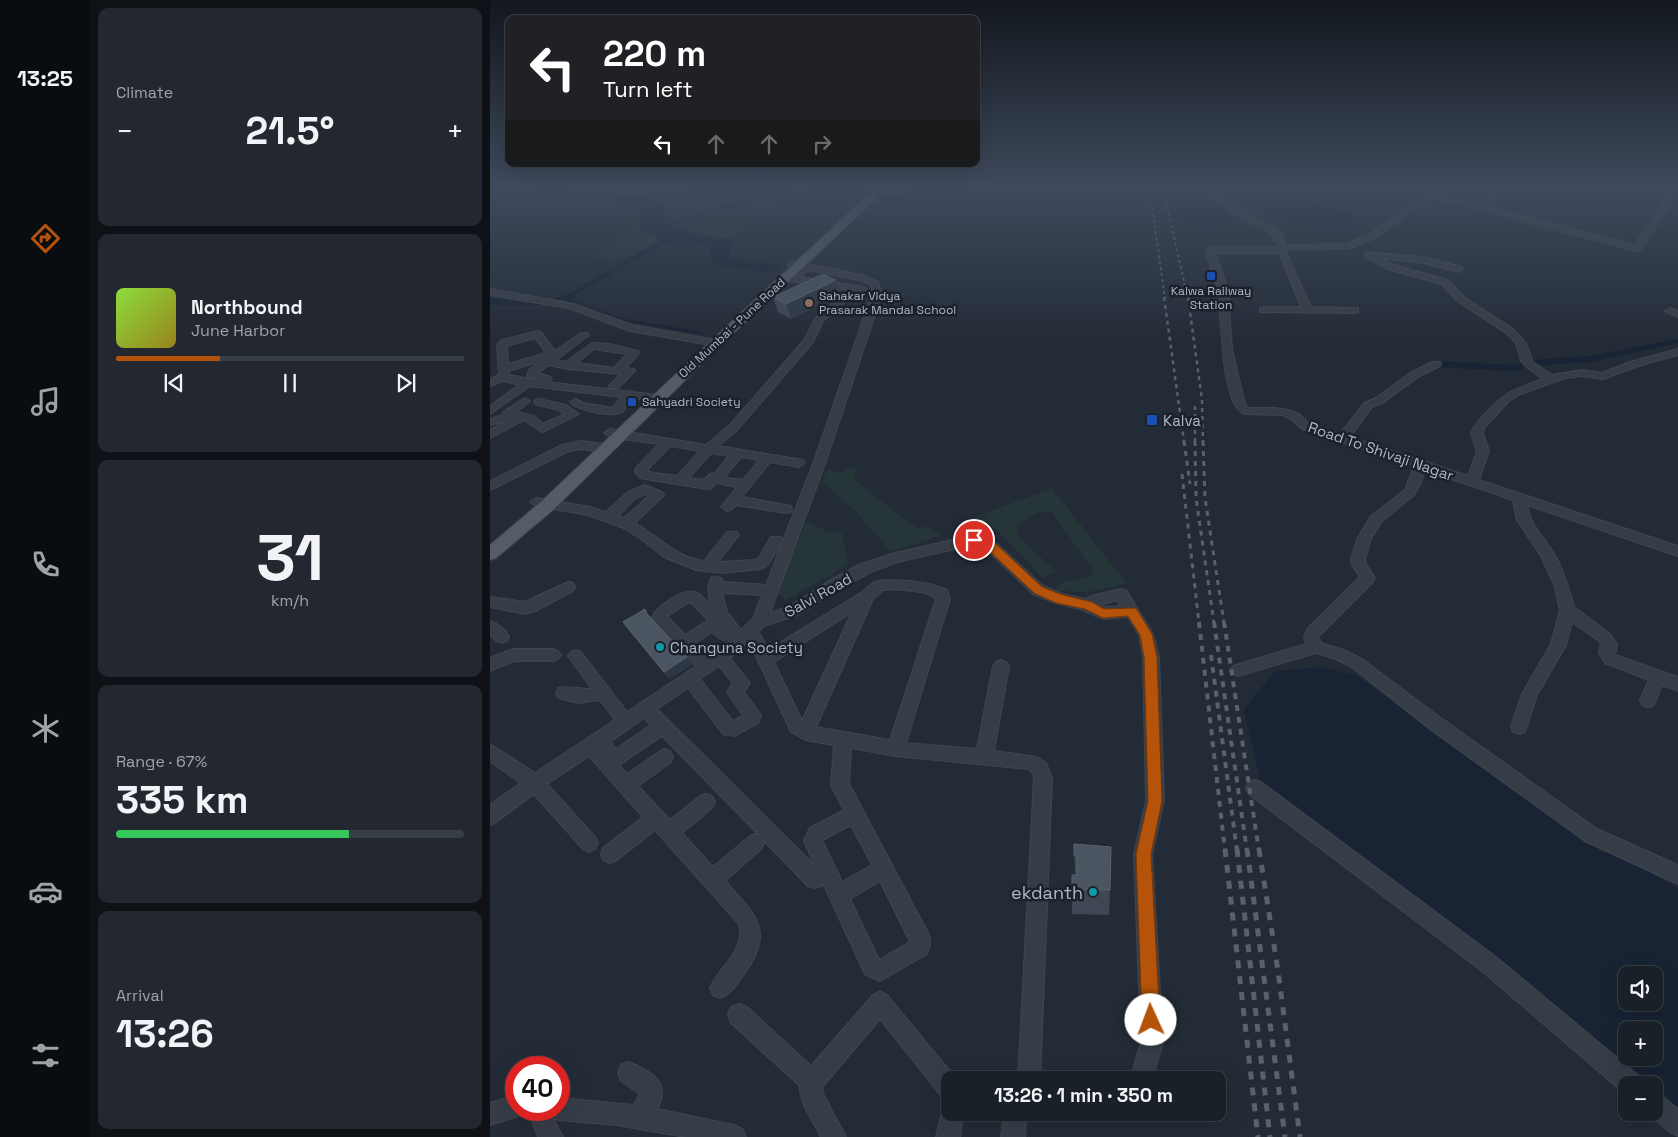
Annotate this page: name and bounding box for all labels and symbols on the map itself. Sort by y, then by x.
marker: Kalwa Railway Station [1205,270,1217,282]
street label: Old Mumbai - Pune Road [675,274,789,382]
place label: Kalwa Railway Station [1171,283,1251,313]
place label: Sahakar Vidya Prasarak Mandal School [819,288,956,318]
marker: Sahakar Vidya Prasarak Mandal School [803,297,815,309]
place label: Sahyadri Society [642,394,741,410]
marker: Sahyadri Society [626,396,638,408]
place label: Kalva [1163,411,1201,430]
marker: Kalva [1145,413,1159,427]
street label: Road To Shivaji Nagar [1306,417,1457,485]
pin [953,519,995,561]
street label: Salvi Road [781,569,855,621]
place label: Changuna Society [670,638,803,657]
marker: Changuna Society [654,641,666,653]
place label: ekdanth [1011,881,1083,904]
marker: ekdanth [1087,886,1099,898]
position arrow [1124,993,1176,1045]
speed limit sign: 40 [505,1056,570,1121]

